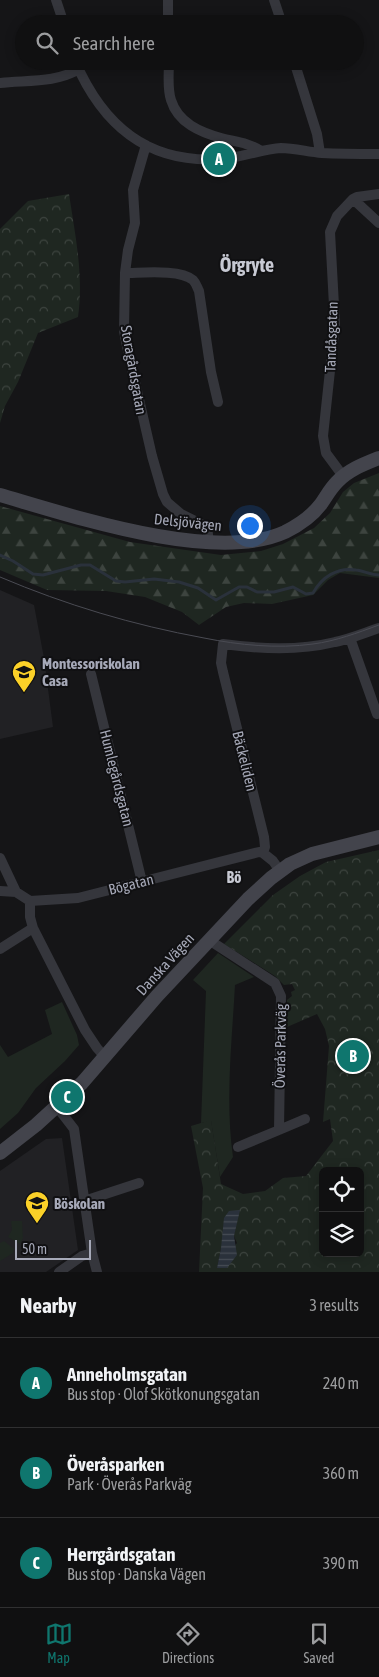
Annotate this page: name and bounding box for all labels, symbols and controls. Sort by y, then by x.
search box [15,15,364,70]
icon: search [33,29,61,57]
text: Search here [73,32,155,54]
pin: A [203,140,235,178]
district label: Örgryte [220,253,274,276]
street label: Tandåsgatan [321,301,341,373]
street label: Storagårdsgatan [118,324,150,416]
street label: Delsjövägen [153,510,223,534]
your location [237,513,263,539]
place label: Montessoriskolan Casa [42,655,140,689]
school or university icon: Montessoriskolan Casa [11,659,37,693]
street label: Humlegårdsgatan [97,728,137,828]
street label: Bäckeliden [229,729,261,793]
district label: Bö [226,868,242,886]
street label: Bögatan [107,870,155,898]
street label: Danska Vägen [133,929,197,999]
street label: Överås Parkväg [271,1003,289,1088]
pin: B [337,1037,369,1075]
pin: C [51,1078,83,1116]
map controls [319,1167,364,1257]
button: locate [319,1167,364,1212]
school or university icon: Böskolan [24,1190,50,1224]
place label: Böskolan [54,1195,105,1212]
button: layers [319,1212,364,1257]
scale bar [15,1237,91,1260]
text: 50 m [22,1241,47,1257]
text: Nearby [20,1293,76,1317]
text: 3 results [309,1296,359,1314]
text: Anneholmsgatan [67,1363,187,1385]
text: A [32,1374,40,1392]
text: 240 m [323,1374,359,1392]
text: Bus stop · Olof Skötkonungsgatan [67,1385,260,1403]
text: Överåsparken [67,1453,164,1475]
text: B [32,1464,40,1482]
text: 360 m [323,1464,359,1482]
text: Park · Överås Parkväg [67,1475,192,1493]
text: Herrgårdsgatan [67,1543,175,1565]
text: C [32,1554,40,1572]
text: 390 m [323,1554,359,1572]
text: Bus stop · Danska Vägen [67,1565,206,1583]
tab: Map [45,1620,73,1666]
tab: Directions [162,1620,214,1666]
tab: Saved [303,1620,334,1666]

